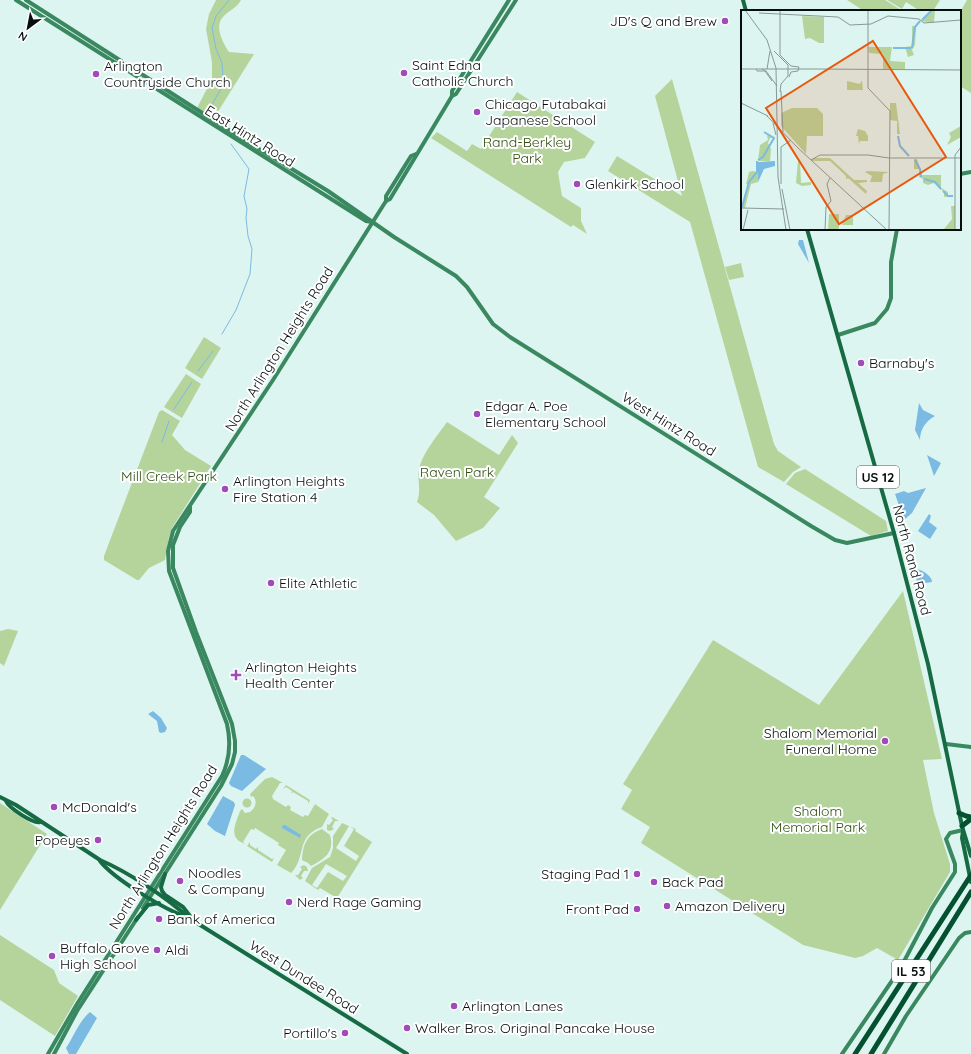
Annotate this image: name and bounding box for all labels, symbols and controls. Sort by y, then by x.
north arrow [8,8,48,48]
inset map [741,10,961,230]
place label: JD's Q and Brew [610,12,717,30]
marker: JD's Q and Brew [720,16,730,26]
text: N [16,28,30,45]
place label: Saint Edna Catholic Church [412,56,513,90]
place label: Arlington Countryside Church [104,57,231,91]
marker: Saint Edna Catholic Church [399,68,409,78]
marker: Arlington Countryside Church [91,69,101,79]
place label: Chicago Futabakai Japanese School [485,95,606,129]
street label: East Hintz Road [202,101,298,171]
marker: Chicago Futabakai Japanese School [472,107,482,117]
park label: Rand-Berkley Park [483,133,571,167]
place label: Glenkirk School [585,175,684,193]
marker: Glenkirk School [572,179,582,189]
street label: North Arlington Heights Road [221,263,337,435]
place label: Barnaby's [869,354,934,372]
marker: Barnaby's [856,358,866,368]
street label: West Hintz Road [619,388,719,460]
place label: Edgar A. Poe Elementary School [485,397,606,431]
marker: Edgar A. Poe Elementary School [472,409,482,419]
park label: Raven Park [420,463,494,481]
road number: US 12 [857,466,899,488]
park label: Mill Creek Park [121,467,217,485]
place label: Arlington Heights Fire Station 4 [233,472,345,506]
marker: Arlington Heights Fire Station 4 [220,484,230,494]
street label: North Rand Road [889,503,935,617]
place label: Elite Athletic [279,574,357,592]
marker: Elite Athletic [266,578,276,588]
place label: Arlington Heights Health Center [245,658,357,692]
marker: Arlington Heights Health Center [230,669,242,681]
place label: Shalom Memorial Funeral Home [764,724,877,758]
marker: Shalom Memorial Funeral Home [880,736,890,746]
street label: North Arlington Heights Road [105,761,221,933]
place label: McDonald's [62,798,137,816]
marker: McDonald's [49,802,59,812]
park label: Shalom Memorial Park [771,802,865,836]
place label: Popeyes [35,831,90,849]
marker: Popeyes [93,835,103,845]
place label: Noodles & Company [188,864,265,898]
place label: Staging Pad 1 [541,865,629,883]
marker: Staging Pad 1 [632,869,642,879]
place label: Back Pad [662,873,723,891]
marker: Noodles & Company [175,876,185,886]
marker: Back Pad [649,877,659,887]
place label: Nerd Rage Gaming [297,893,422,911]
marker: Nerd Rage Gaming [284,897,294,907]
place label: Amazon Delivery [675,897,785,915]
place label: Front Pad [566,900,629,918]
marker: Amazon Delivery [662,901,672,911]
marker: Front Pad [632,904,642,914]
place label: Bank of America [167,910,275,928]
marker: Bank of America [154,914,164,924]
street label: West Dundee Road [246,936,362,1018]
place label: Buffalo Grove High School [60,939,150,973]
place label: Aldi [165,941,189,959]
marker: Aldi [152,945,162,955]
marker: Buffalo Grove High School [47,951,57,961]
road number: IL 53 [892,960,930,982]
place label: Arlington Lanes [462,997,563,1015]
marker: Arlington Lanes [449,1001,459,1011]
place label: Walker Bros. Original Pancake House [415,1019,655,1037]
marker: Walker Bros. Original Pancake House [402,1023,412,1033]
place label: Portillo's [283,1024,337,1042]
marker: Portillo's [340,1028,350,1038]

